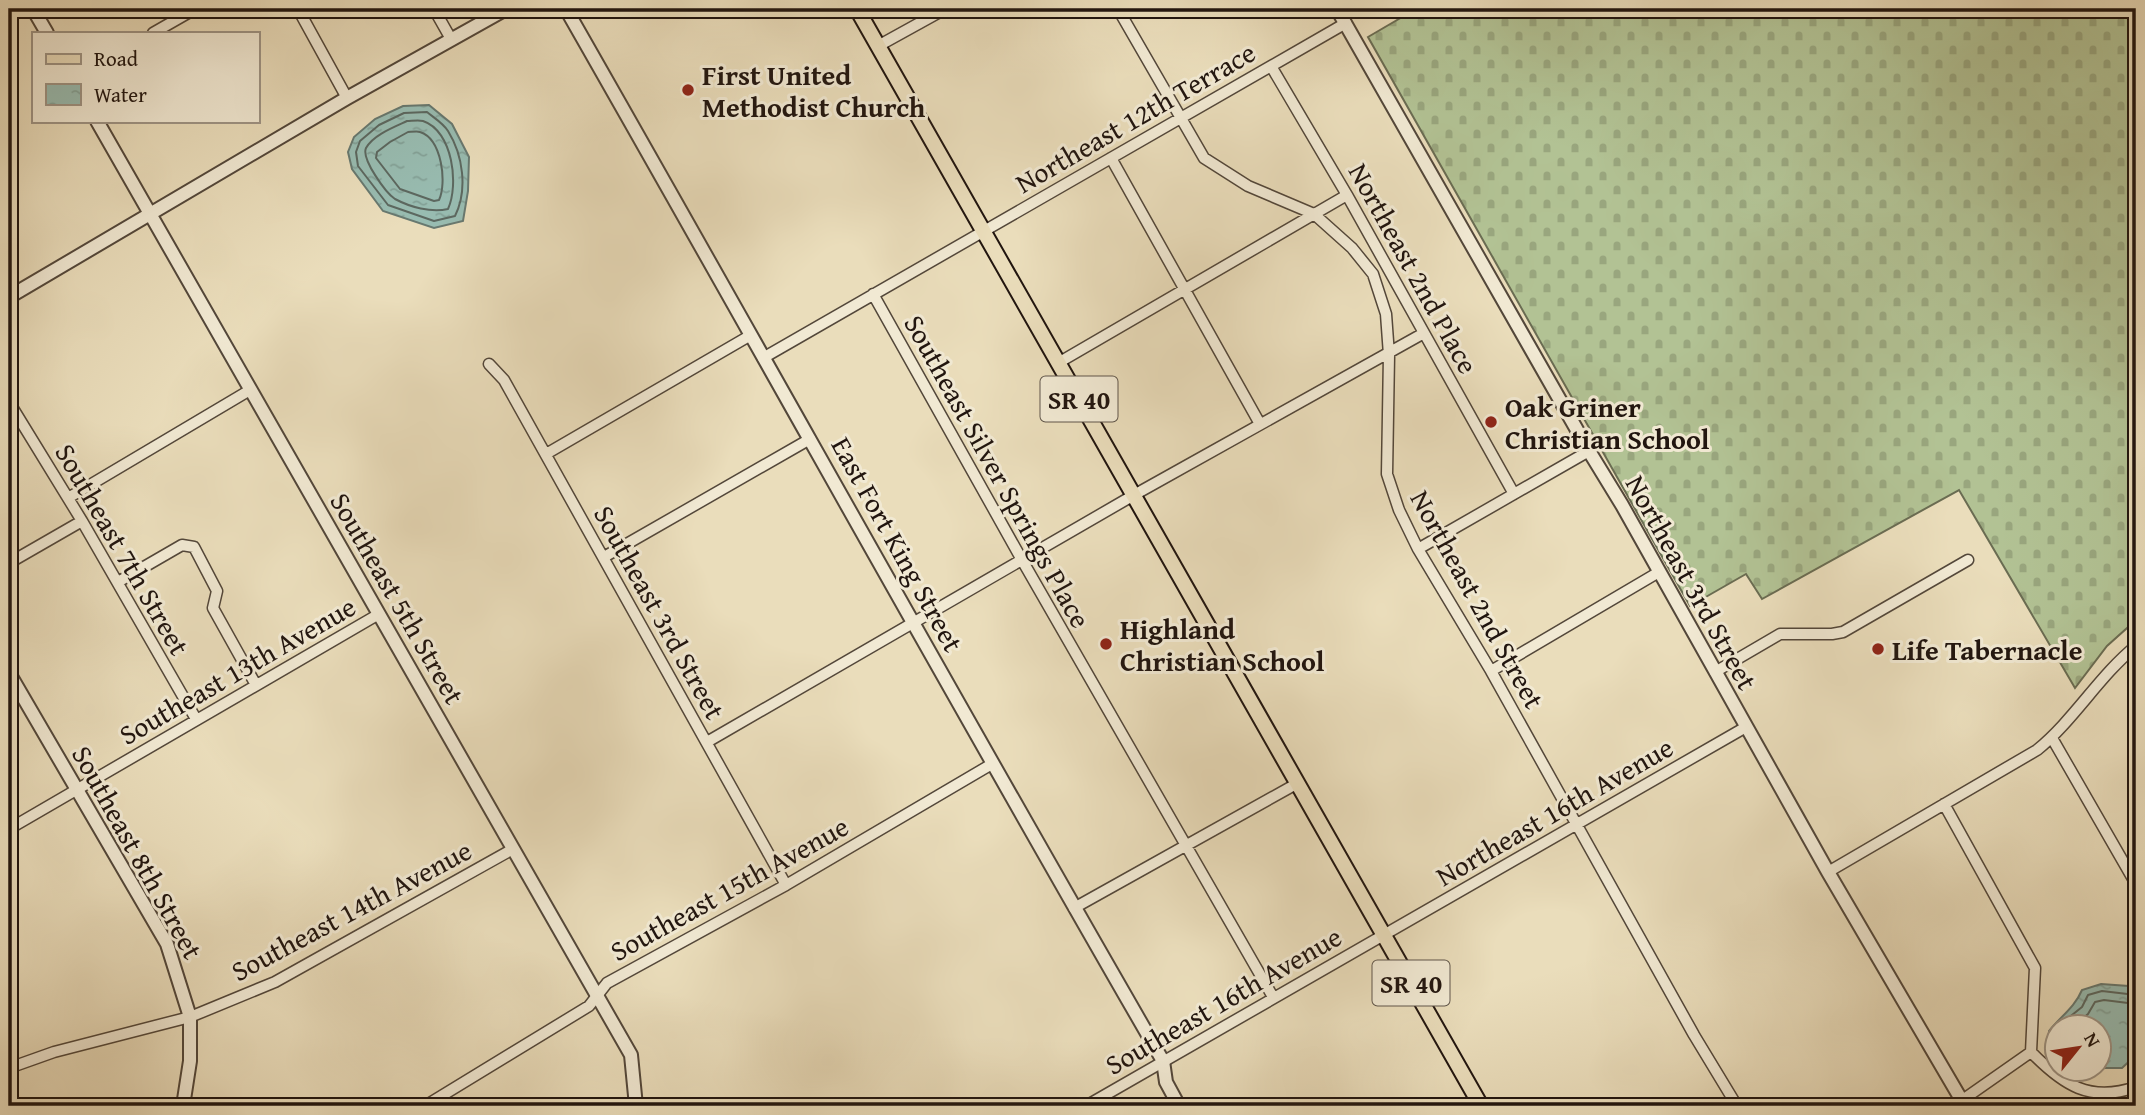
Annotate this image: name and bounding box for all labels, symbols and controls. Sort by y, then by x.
street label: Northeast 12th Terrace [1007,31,1263,203]
legend [32,32,259,122]
text: Road [94,43,139,74]
place label: First United Methodist Church [702,54,926,127]
text: Water [94,79,147,110]
marker: First United Methodist Church [680,82,696,98]
street label: Northeast 2nd Place [1339,155,1489,381]
street label: Southeast Silver Springs Place [895,307,1101,635]
road number: SR 40 [1040,376,1118,422]
place label: Oak Griner Christian School [1505,386,1710,459]
marker: Oak Griner Christian School [1483,414,1499,430]
street label: East Fort King Street [822,429,974,659]
street label: Southeast 7th Street [46,436,200,663]
street label: Northeast 3rd Street [1616,467,1768,697]
street label: Northeast 2nd Street [1401,482,1555,716]
street label: Southeast 5th Street [321,485,475,712]
street label: Southeast 3rd Street [584,498,736,727]
street label: Southeast 13th Avenue [111,585,363,755]
place label: Highland Christian School [1120,608,1325,681]
place label: Life Tabernacle [1892,629,2082,670]
marker: Highland Christian School [1098,636,1114,652]
marker: Life Tabernacle [1870,641,1886,657]
street label: Northeast 16th Avenue [1428,726,1680,896]
street label: Southeast 8th Street [62,738,214,966]
street label: Southeast 15th Avenue [602,805,856,971]
street label: Southeast 14th Avenue [223,829,479,991]
street label: Southeast 16th Avenue [1097,915,1349,1085]
road number: SR 40 [1372,960,1450,1006]
north arrow [2044,1014,2114,1084]
text: N [2077,1027,2108,1052]

